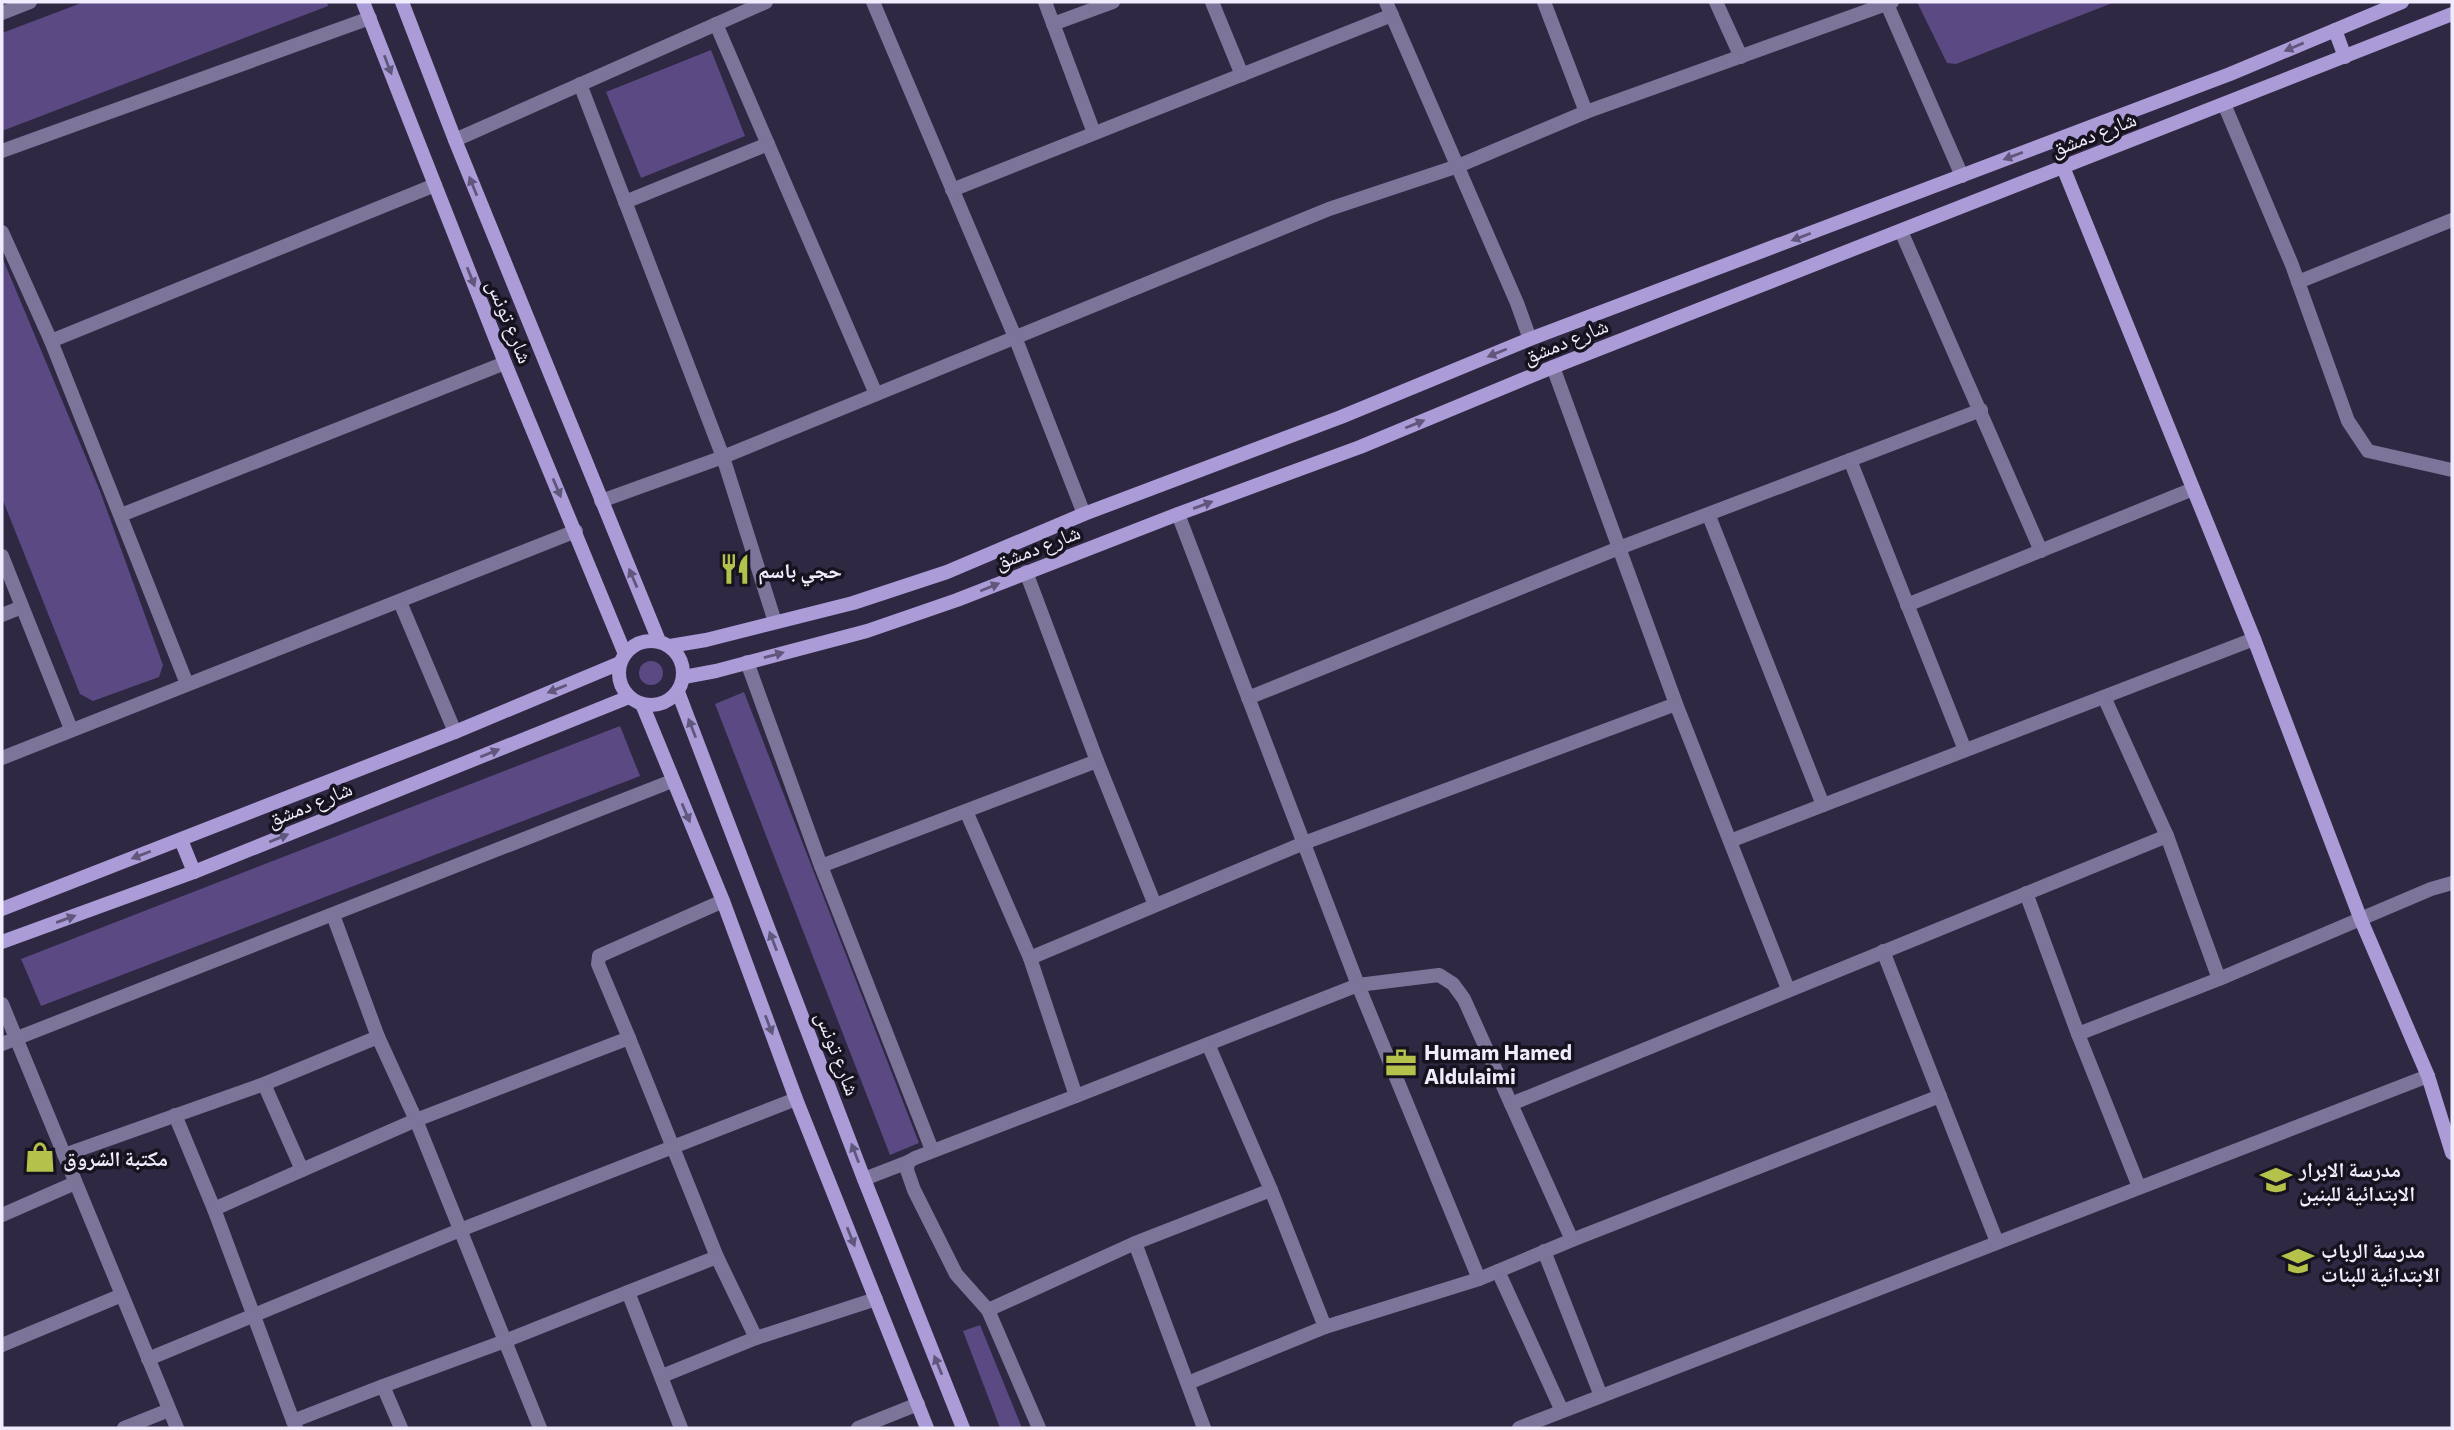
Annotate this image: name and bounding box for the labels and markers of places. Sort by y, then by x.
restaurant icon: حجي باسم [718,552,752,586]
place label: حجي باسم [758,557,842,587]
place label: Humam Hamed Aldulaimi [1424,1039,1572,1088]
office icon: Humam Hamed Aldulaimi [1384,1046,1418,1080]
shop icon: مكتبة الشروق [23,1140,57,1174]
place label: مكتبة الشروق [63,1145,168,1172]
place label: مدرسة الابرار الابتدائية للبنين [2298,1156,2415,1207]
school or university icon: مدرسة الابرار الابتدائية للبنين [2259,1163,2293,1197]
place label: مدرسة الرباب الابتدائية للبنات [2321,1237,2440,1286]
school or university icon: مدرسة الرباب الابتدائية للبنات [2281,1244,2315,1278]

